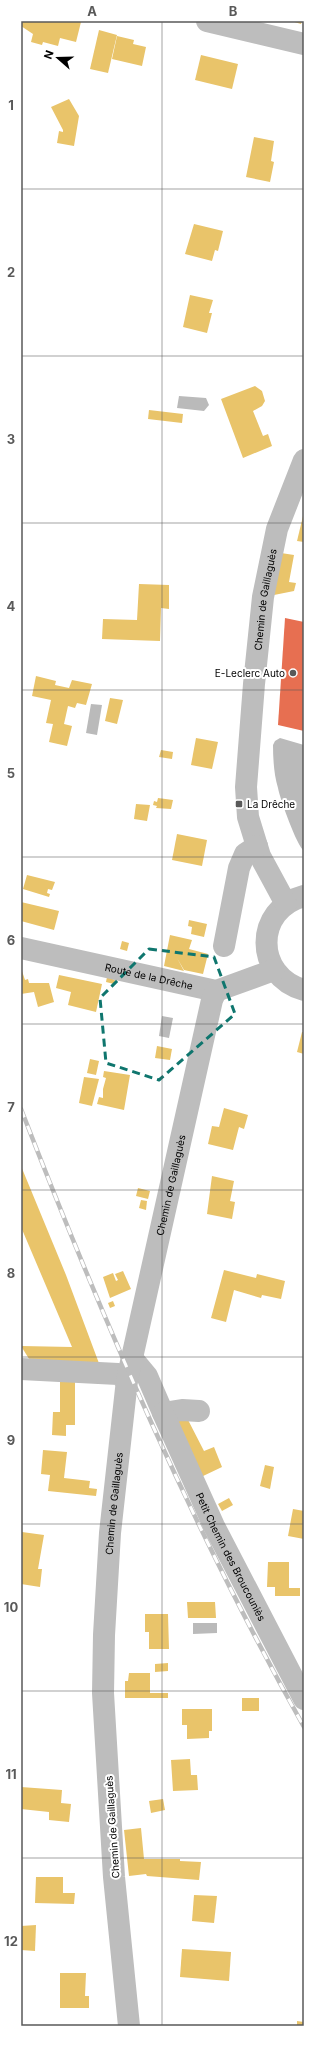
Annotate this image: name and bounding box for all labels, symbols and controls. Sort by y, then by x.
text: A [87,3,97,19]
text: B [229,3,238,19]
north arrow [38,38,78,78]
text: N [41,48,57,61]
text: 1 [8,97,14,113]
text: 2 [7,264,15,280]
text: 3 [7,431,15,447]
street label: Chemin de Gaillaguès [252,548,279,651]
text: 4 [7,598,16,614]
place label: E-Leclerc Auto [215,667,285,679]
marker: E-Leclerc Auto [288,668,298,678]
text: 5 [7,765,15,781]
place label: La Drêche [247,798,295,810]
marker: La Drêche [234,799,244,809]
text: 6 [7,932,15,948]
street label: Route de la Drêche [104,961,194,992]
text: 7 [7,1099,15,1115]
street label: Chemin de Gaillaguès [154,1133,188,1237]
text: 8 [7,1265,15,1281]
text: 9 [7,1432,15,1448]
street label: Chemin de Gaillaguès [103,1452,125,1555]
street label: Petit Chemin des Broucouniès [194,1491,268,1623]
text: 10 [4,1599,18,1615]
text: 11 [5,1766,17,1782]
street label: Chemin de Gaillaguès [102,1775,122,1879]
text: 12 [4,1933,18,1949]

